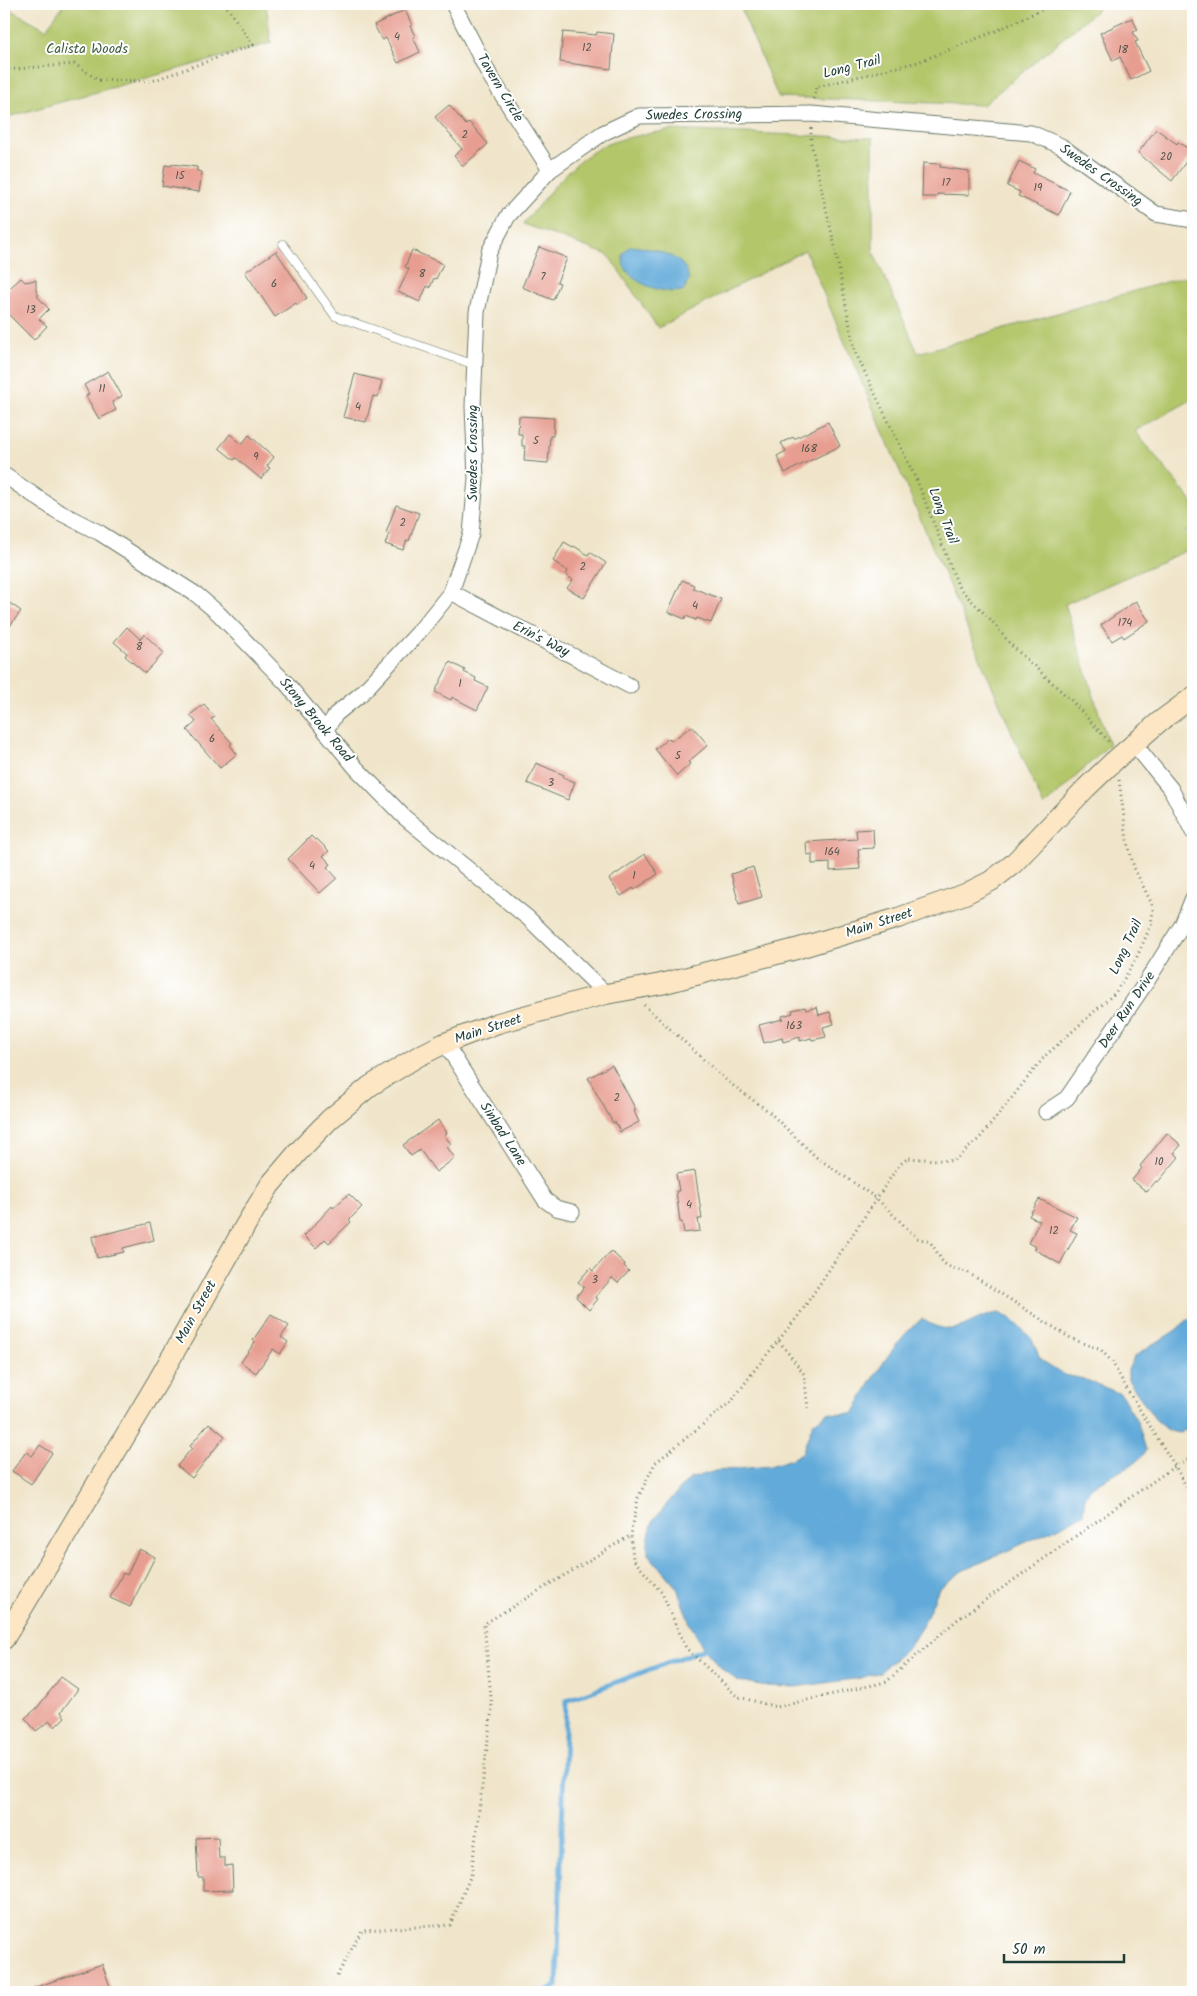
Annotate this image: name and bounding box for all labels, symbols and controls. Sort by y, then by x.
house number: 4 [394,28,400,46]
park label: Calista Woods [46,38,128,60]
house number: 12 [582,39,592,57]
house number: 18 [1118,41,1128,59]
street label: Long Trail [821,49,884,85]
street label: Tavern Circle [471,50,529,127]
street label: Swedes Crossing [645,103,743,127]
house number: 2 [462,126,468,144]
street label: Swedes Crossing [1055,138,1147,212]
house number: 20 [1160,148,1172,166]
house number: 15 [175,167,186,185]
house number: 17 [942,174,951,192]
house number: 19 [1034,179,1043,197]
house number: 8 [419,265,426,283]
house number: 7 [540,268,546,286]
house number: 6 [271,275,277,293]
house number: 13 [26,301,36,319]
house number: 11 [99,380,105,398]
house number: 4 [355,398,361,416]
street label: Swedes Crossing [462,405,484,501]
house number: 5 [533,432,540,450]
house number: 168 [801,440,817,458]
house number: 9 [253,448,259,466]
street label: Long Trail [922,484,964,548]
house number: 2 [400,514,406,532]
house number: 2 [580,558,586,576]
house number: 4 [692,597,698,615]
house number: 174 [1118,614,1132,632]
street label: Erin's Way [509,615,574,663]
house number: 8 [136,638,143,656]
street label: Stony Brook Road [274,673,359,768]
house number: 1 [458,675,462,693]
house number: 6 [209,730,215,748]
house number: 5 [675,747,682,765]
house number: 3 [548,774,554,792]
house number: 164 [824,843,840,861]
house number: 4 [309,857,315,875]
house number: 1 [632,867,636,885]
street label: Main Street [843,902,916,944]
street label: Long Trail [1104,915,1149,978]
street label: Deer Run Drive [1093,966,1161,1053]
street label: Main Street [452,1008,525,1050]
house number: 163 [786,1017,802,1035]
house number: 2 [614,1089,620,1107]
street label: Sinbad Lane [474,1098,532,1171]
house number: 10 [1155,1153,1164,1171]
house number: 4 [686,1196,692,1214]
house number: 12 [1049,1222,1059,1240]
house number: 3 [592,1271,598,1289]
street label: Main Street [170,1276,223,1348]
scale bar [1004,1931,1124,1963]
text: 50 m [1012,1938,1046,1962]

